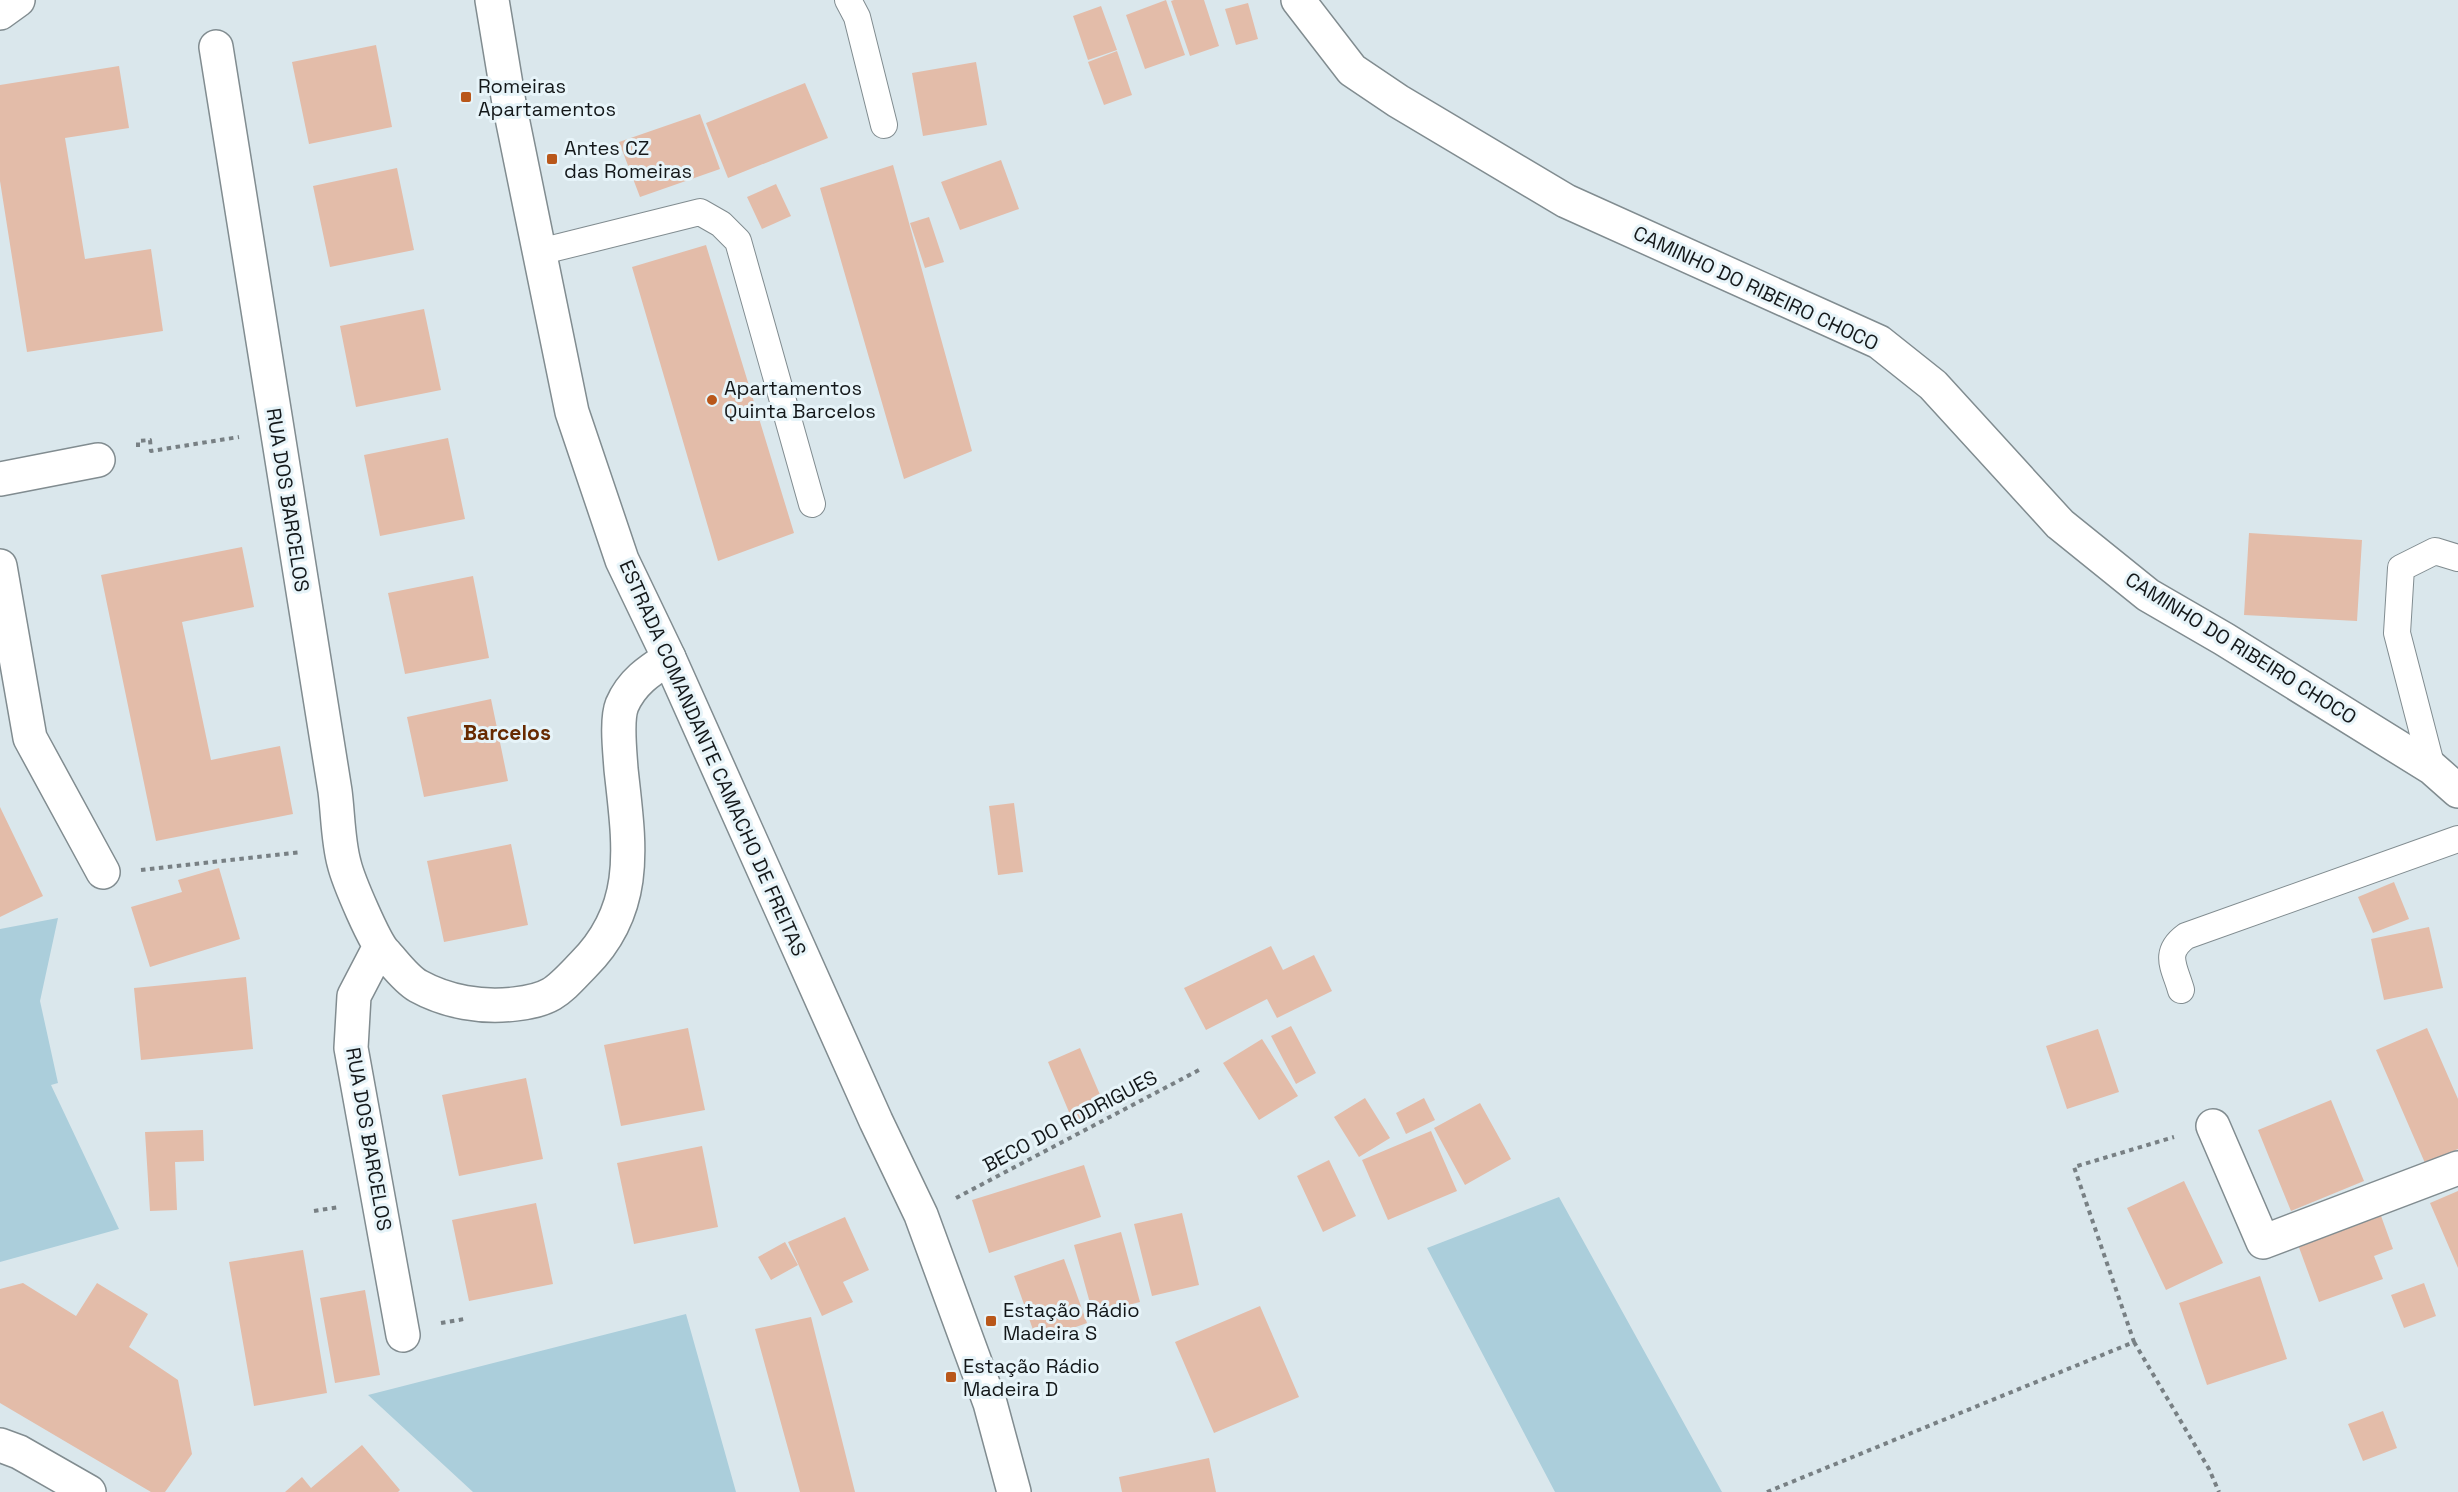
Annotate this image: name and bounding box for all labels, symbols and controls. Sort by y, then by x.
place label: Romeiras Apartamentos [478,73,616,122]
marker: Romeiras Apartamentos [459,90,473,104]
place label: Antes CZ das Romeiras [564,135,692,184]
marker: Antes CZ das Romeiras [545,152,559,166]
street label: CAMINHO DO RIBEIRO CHOCO [1629,220,1883,356]
place label: Apartamentos Quinta Barcelos [724,375,876,424]
marker: Apartamentos Quinta Barcelos [705,393,719,407]
street label: RUA DOS BARCELOS [261,406,315,594]
street label: ESTRADA COMANDANTE CAMACHO DE FREITAS [614,556,812,960]
street label: CAMINHO DO RIBEIRO CHOCO [2121,566,2361,730]
district label: Barcelos [463,719,551,746]
street label: RUA DOS BARCELOS [340,1045,398,1233]
street label: BECO DO RODRIGUES [978,1064,1162,1178]
place label: Estação Rádio Madeira S [1003,1297,1140,1346]
marker: Estação Rádio Madeira S [984,1314,998,1328]
place label: Estação Rádio Madeira D [963,1353,1100,1402]
marker: Estação Rádio Madeira D [944,1370,958,1384]

